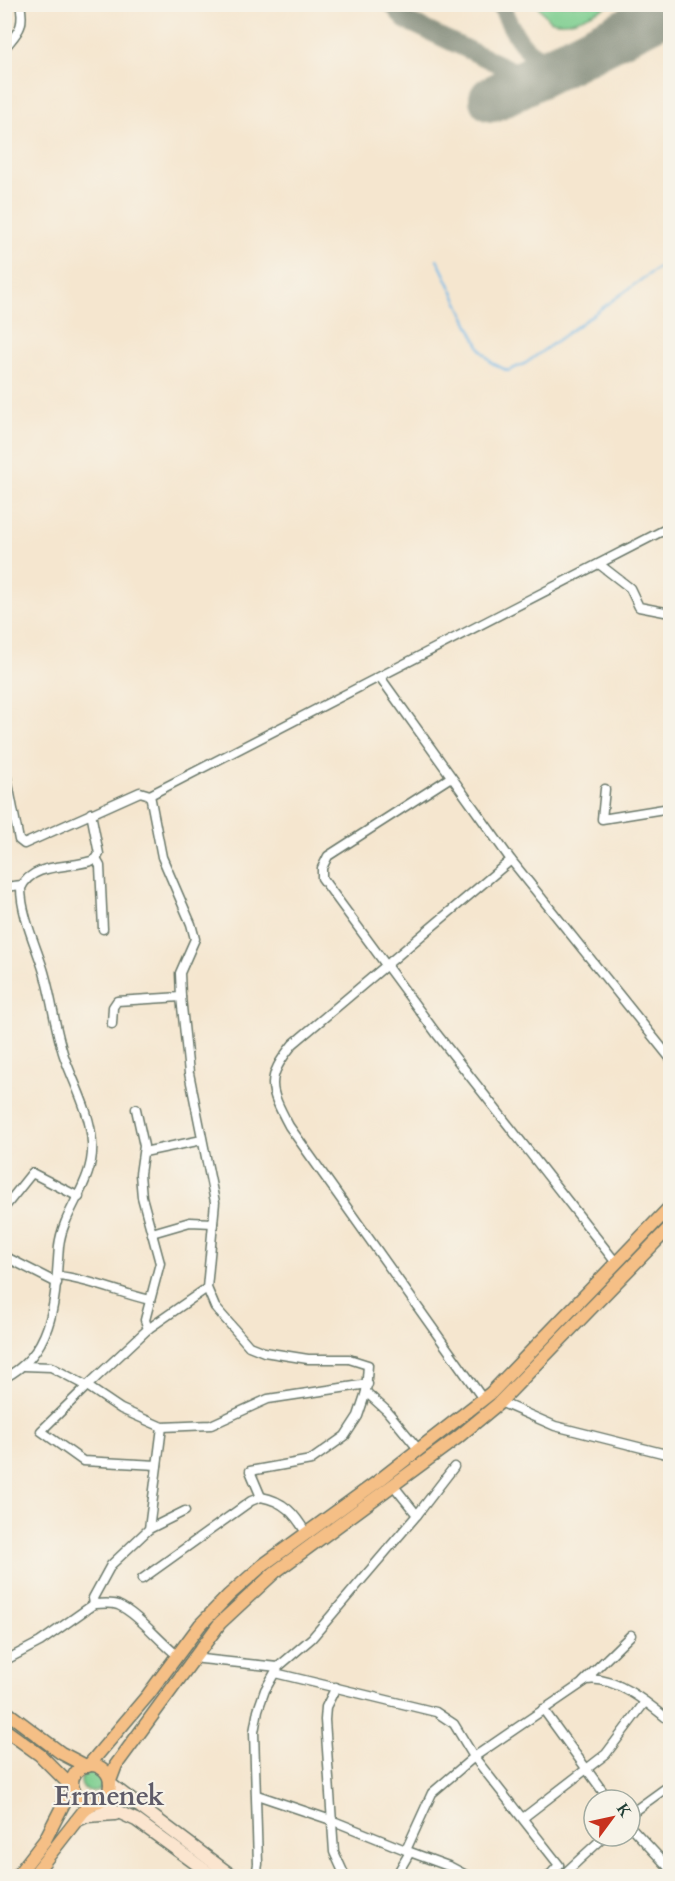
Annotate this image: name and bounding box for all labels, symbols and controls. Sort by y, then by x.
district label: Ermenek [54,1778,165,1815]
north arrow [582,1788,642,1848]
text: K [611,1799,637,1822]

